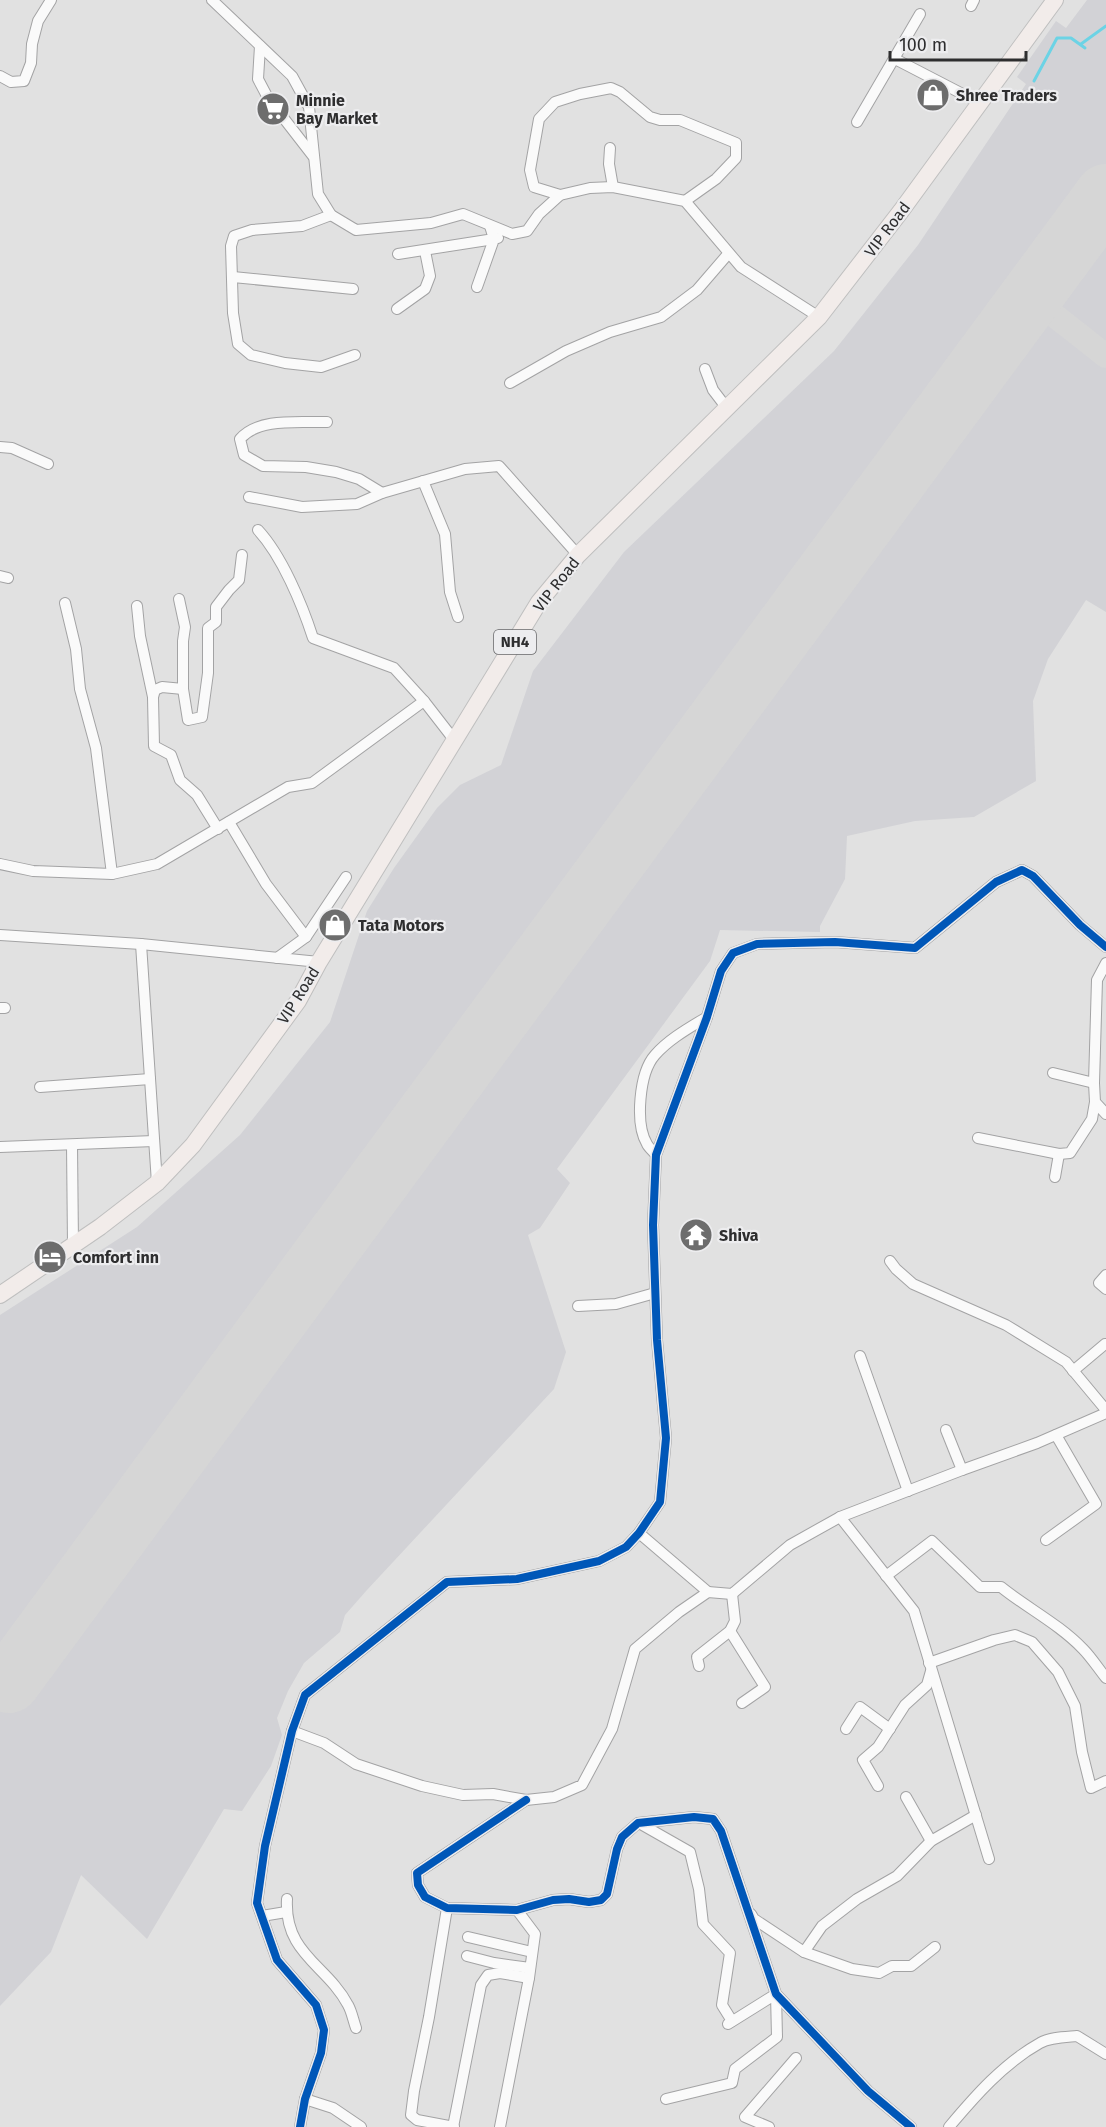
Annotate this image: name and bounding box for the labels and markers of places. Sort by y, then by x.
shop icon: Shree Traders [915,77,951,113]
place label: Shree Traders [956,86,1057,105]
supermarket icon: Minnie Bay Market [255,91,291,127]
place label: Minnie Bay Market [296,91,379,128]
shop icon: Tata Motors [317,907,353,943]
place label: Tata Motors [358,916,445,935]
temple icon: Shiva [678,1217,714,1253]
place label: Shiva [719,1226,759,1245]
hotel icon: Comfort inn [32,1239,68,1275]
place label: Comfort inn [73,1248,159,1267]

